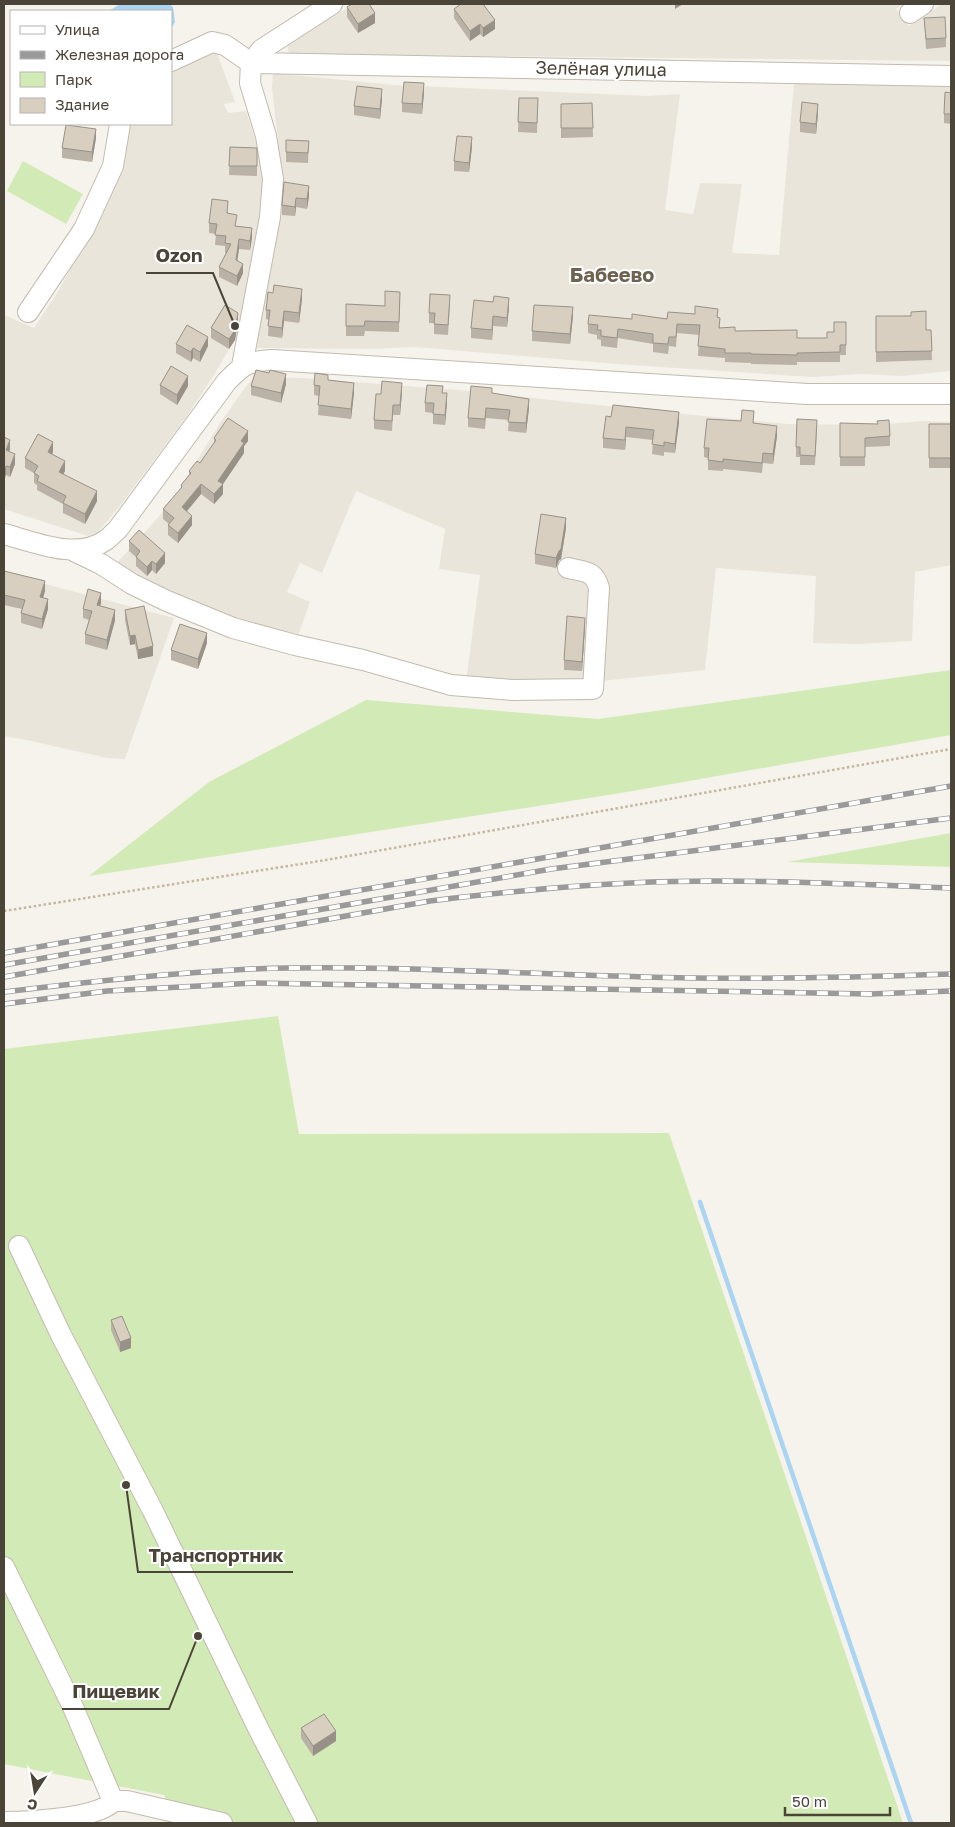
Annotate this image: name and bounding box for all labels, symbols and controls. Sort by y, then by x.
legend [10,10,172,125]
text: Улица [55,20,100,38]
text: Железная дорога [55,45,184,63]
street label: Зелёная улица [535,56,667,80]
text: Парк [55,70,93,88]
text: Здание [55,95,109,113]
callout: Ozon [146,239,213,273]
text: Ozon [156,243,202,266]
district label: Бабеево [570,262,654,286]
callout: Транспортник [138,1538,293,1572]
text: Транспортник [148,1543,284,1566]
callout: Пищевик [62,1675,169,1709]
text: Пищевик [72,1679,160,1702]
north arrow [10,1767,60,1817]
scale bar [785,1784,890,1816]
text: 50 m [792,1792,827,1810]
text: С [26,1796,39,1815]

